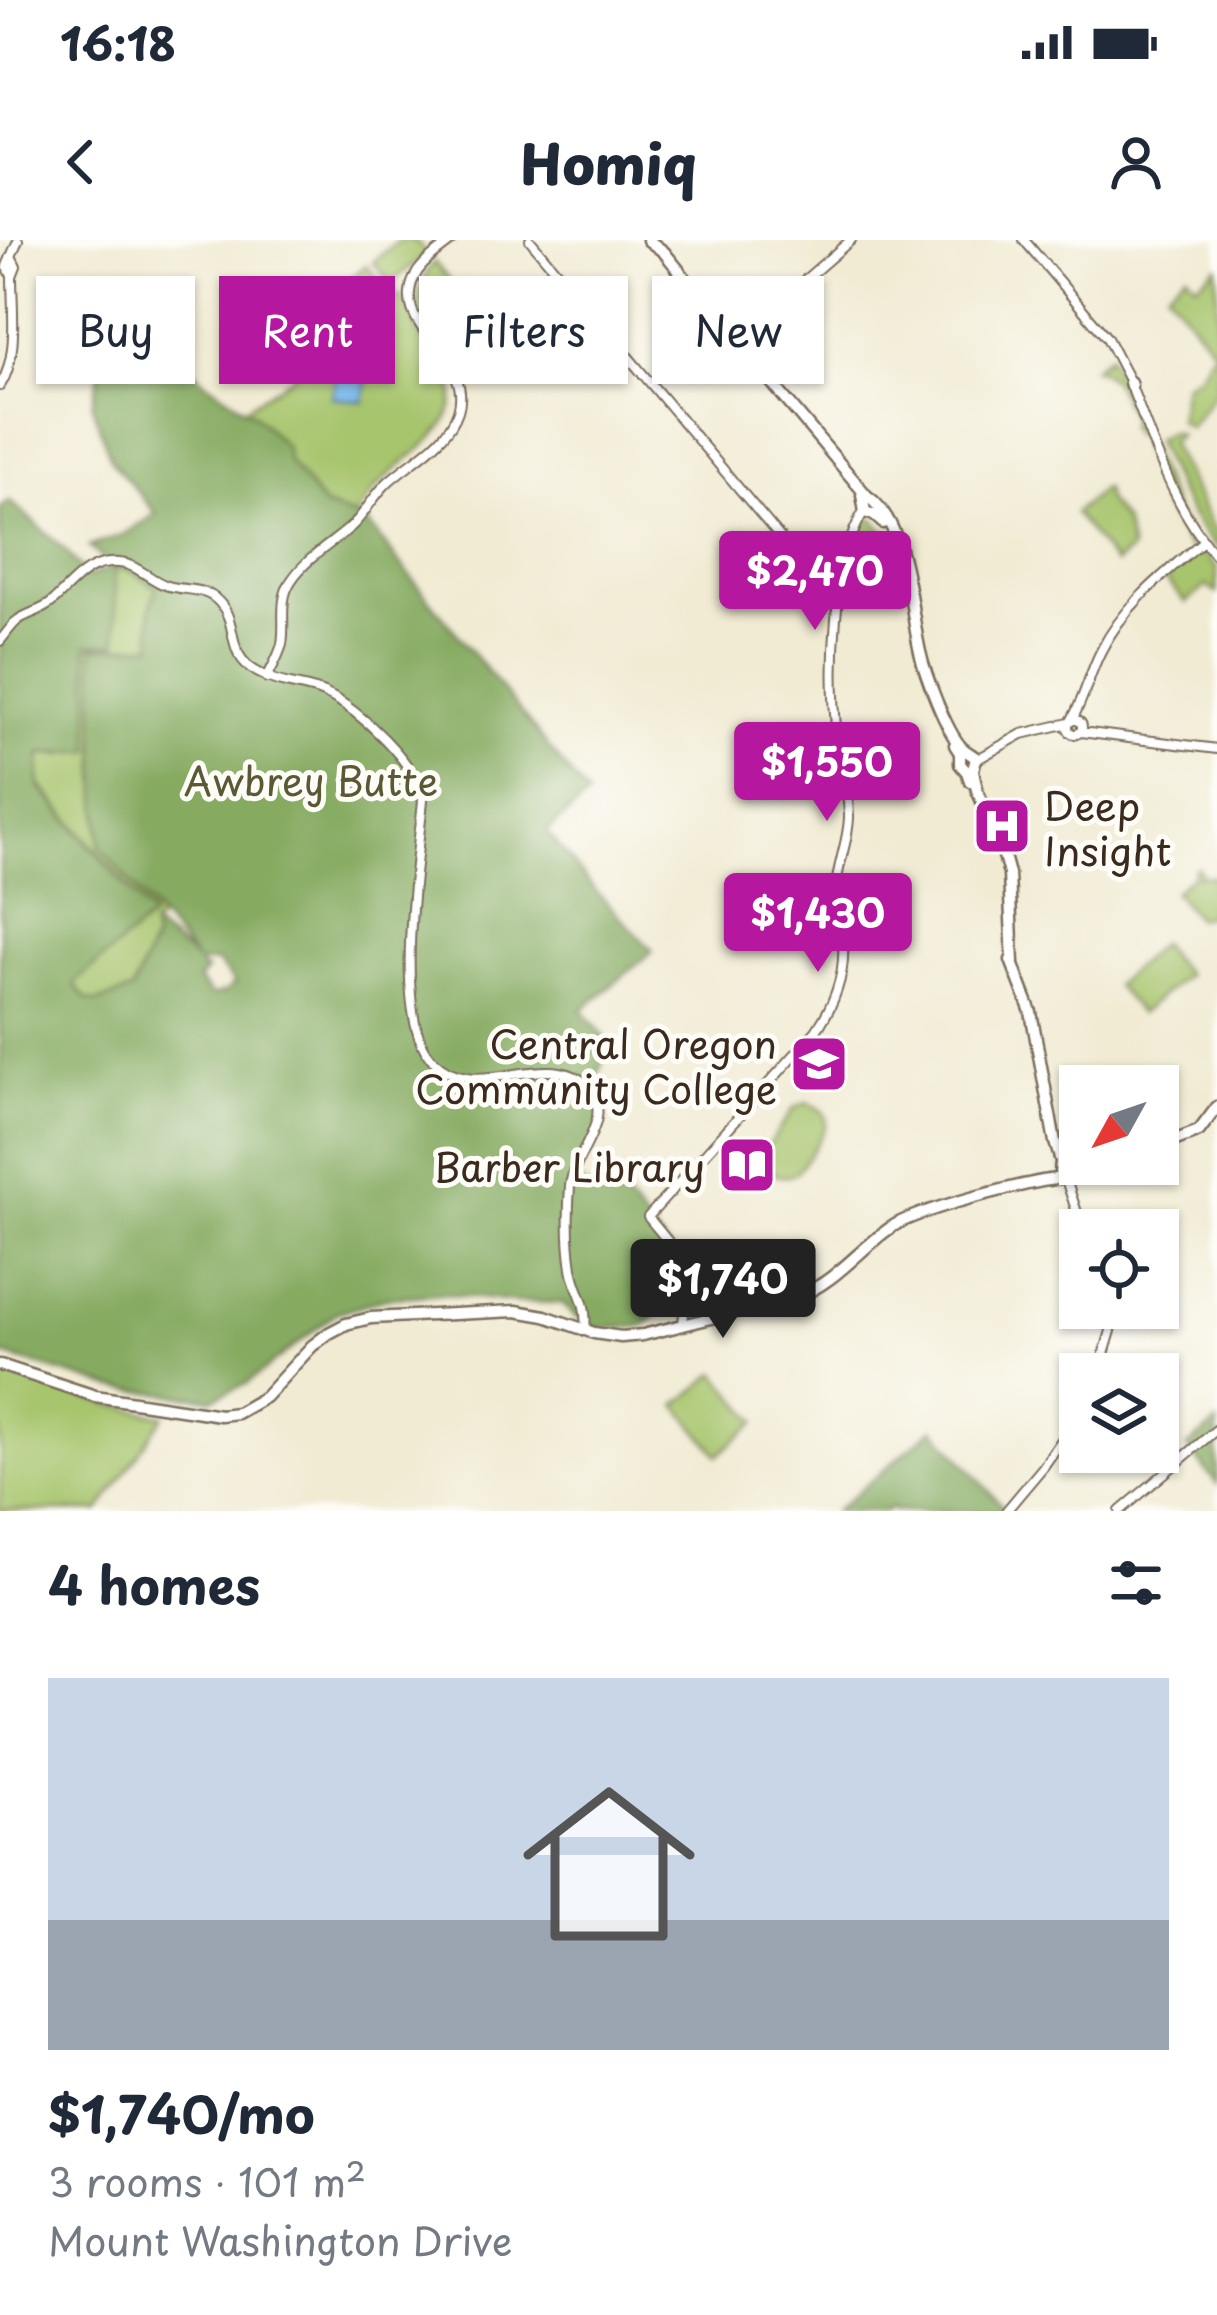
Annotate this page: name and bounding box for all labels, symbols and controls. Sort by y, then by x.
text: 16:18 [60,8,176,76]
text: Homiq [521,122,696,203]
icon: back [48,129,114,195]
icon: person [1103,129,1169,195]
chip: Buy [36,276,195,384]
chip: Rent [219,276,395,384]
chip: Filters [419,276,628,384]
chip: New [652,276,824,384]
pin: $2,470 [717,531,913,633]
text: $2,470 [746,540,884,599]
pin: $1,550 [729,722,925,824]
text: $1,550 [761,731,893,790]
park label: Awbrey Butte [184,750,438,809]
place label: Deep Insight [1044,775,1171,879]
hospital icon: Deep Insight [971,795,1033,857]
pin: $1,430 [720,873,916,975]
text: $1,430 [751,882,885,941]
place label: Central Oregon Community College [415,1013,777,1117]
school or university icon: Central Oregon Community College [788,1033,850,1095]
north arrow [1059,1065,1179,1185]
map controls [1059,1065,1179,1473]
library icon: Barber Library [716,1134,778,1196]
place label: Barber Library [434,1136,705,1195]
button: locate [1059,1209,1179,1329]
pin: $1,740 [625,1239,821,1341]
text: $1,740 [658,1248,788,1307]
button: layers [1059,1353,1179,1473]
text: 4 homes [48,1545,260,1622]
icon: filters [1103,1550,1169,1616]
icon: home [501,1756,717,1972]
text: $1,740/mo [48,2074,315,2151]
text: 3 rooms · 101 m² [48,2151,366,2210]
text: Mount Washington Drive [48,2210,512,2269]

